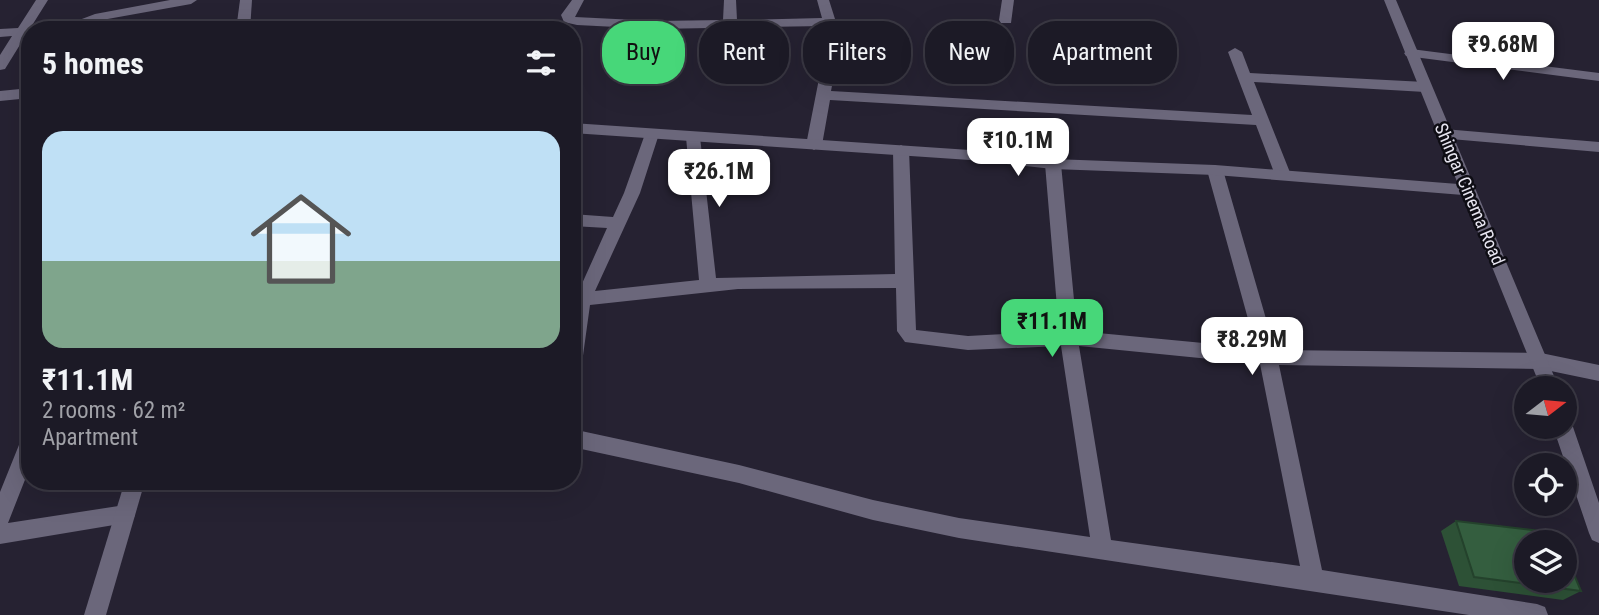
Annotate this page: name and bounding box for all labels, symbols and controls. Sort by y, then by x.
chip: Buy [602,21,685,84]
chip: Rent [699,21,789,84]
chip: Filters [803,21,911,84]
chip: New [925,21,1014,84]
chip: Apartment [1028,21,1177,84]
pin: ₹9.68M [1446,22,1560,82]
text: ₹9.68M [1468,31,1538,58]
icon: filters [522,44,560,82]
text: 5 homes [42,46,144,81]
pin: ₹10.1M [961,118,1075,178]
street label: Shingar Cinema Road [1431,120,1509,268]
text: ₹10.1M [983,127,1053,154]
pin: ₹26.1M [662,150,776,209]
text: ₹26.1M [684,158,754,185]
icon: home [238,176,364,302]
pin: ₹11.1M [995,300,1109,359]
text: ₹11.1M [1017,308,1087,335]
pin: ₹8.29M [1195,318,1309,377]
text: ₹8.29M [1217,326,1287,353]
text: ₹11.1M [42,362,133,397]
north arrow [1514,376,1577,439]
map controls [1514,376,1577,593]
text: 2 rooms · 62 m² [42,397,185,424]
text: Apartment [42,424,138,451]
button: locate [1514,453,1577,516]
button: layers [1514,530,1577,593]

